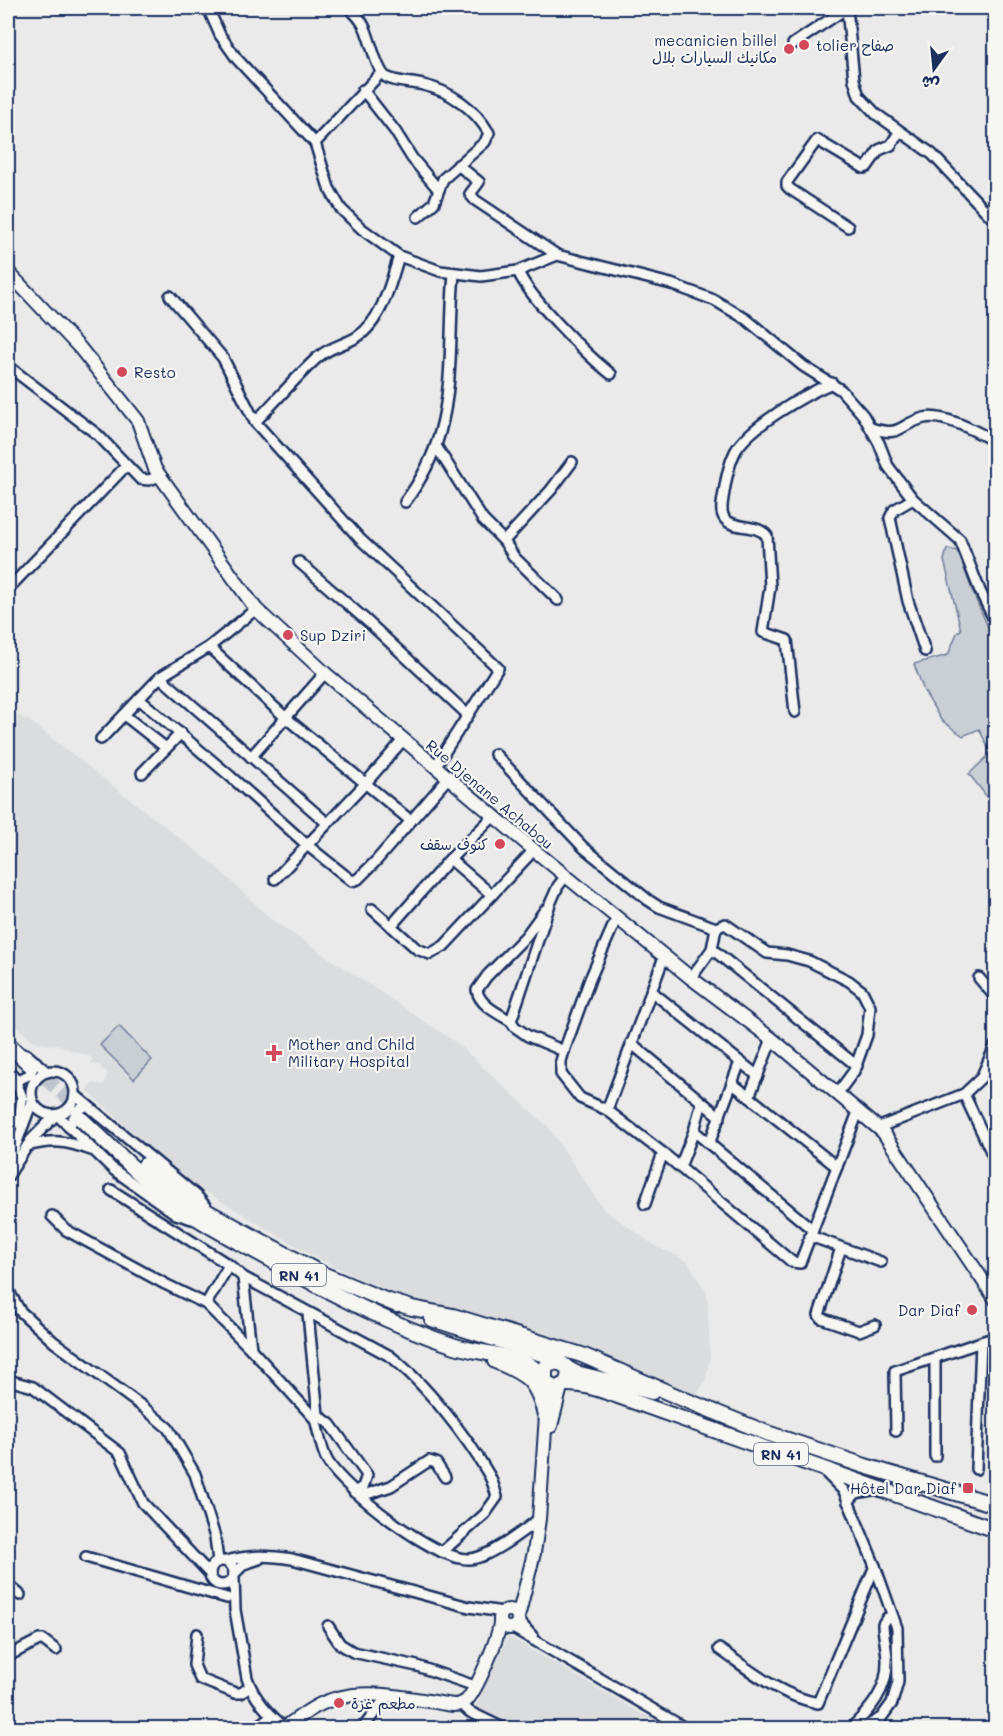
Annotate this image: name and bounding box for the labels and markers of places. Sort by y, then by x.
place label: mecanicien billel مكانيك السيارات بلال [652,30,777,67]
place label: tolier صفاح [816,35,894,56]
marker: tolier صفاح [797,38,811,52]
marker: mecanicien billel مكانيك السيارات بلال [782,42,796,56]
place label: Resto [134,362,176,382]
marker: Resto [115,365,129,379]
place label: Sup Dziri [300,625,366,645]
marker: Sup Dziri [281,628,295,642]
place label: كنوف سقف [420,834,488,854]
marker: كنوف سقف [493,837,507,851]
place label: Mother and Child Military Hospital [288,1034,415,1071]
marker: Mother and Child Military Hospital [265,1044,283,1062]
place label: Dar Diaf [898,1300,961,1320]
marker: Dar Diaf [965,1303,979,1317]
place label: Hôtel Dar Diaf [850,1478,957,1498]
marker: Hôtel Dar Diaf [961,1481,975,1495]
place label: مطعم غزة [351,1693,416,1716]
marker: مطعم غزة [332,1696,346,1710]

